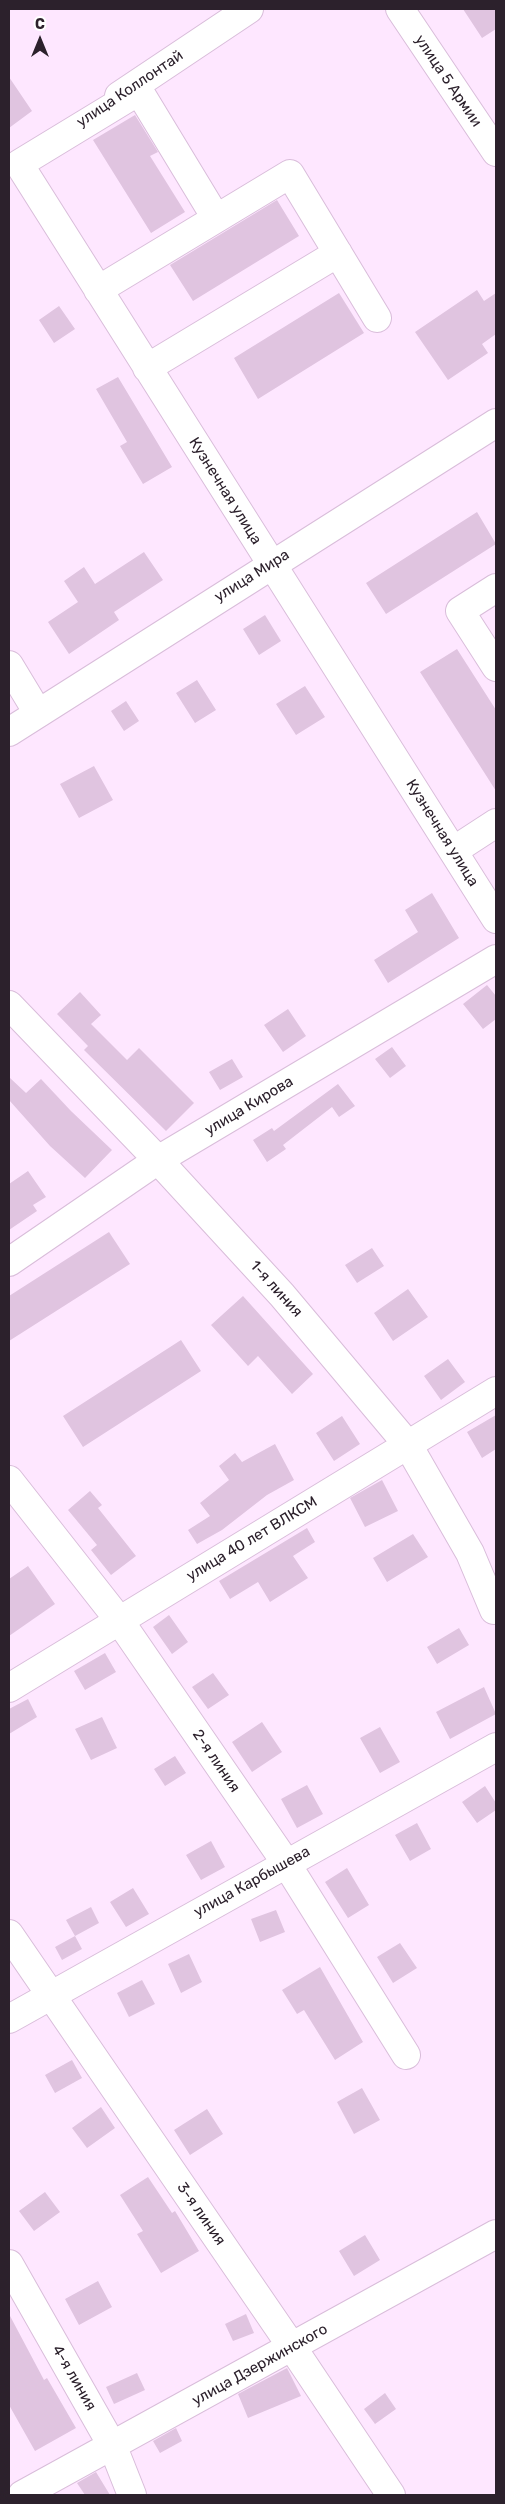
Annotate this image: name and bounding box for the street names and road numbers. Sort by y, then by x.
street label: улица 5 Армии [411,32,485,130]
street label: улица Коллонтай [73,47,187,131]
street label: Кузнечная улица [185,434,265,548]
street label: улица Мира [211,546,293,606]
street label: Кузнечная улица [402,776,482,890]
street label: улица Кирова [202,1073,296,1139]
street label: 1-я линия [246,1257,306,1321]
street label: улица 40 лет ВЛКСМ [183,1493,321,1585]
street label: 2-я линия [188,1726,244,1796]
street label: улица Карбышева [191,1843,313,1921]
street label: 3-я линия [173,2179,229,2249]
street label: улица Дзержинского [189,2320,331,2410]
street label: 4-я линия [48,2342,100,2414]

